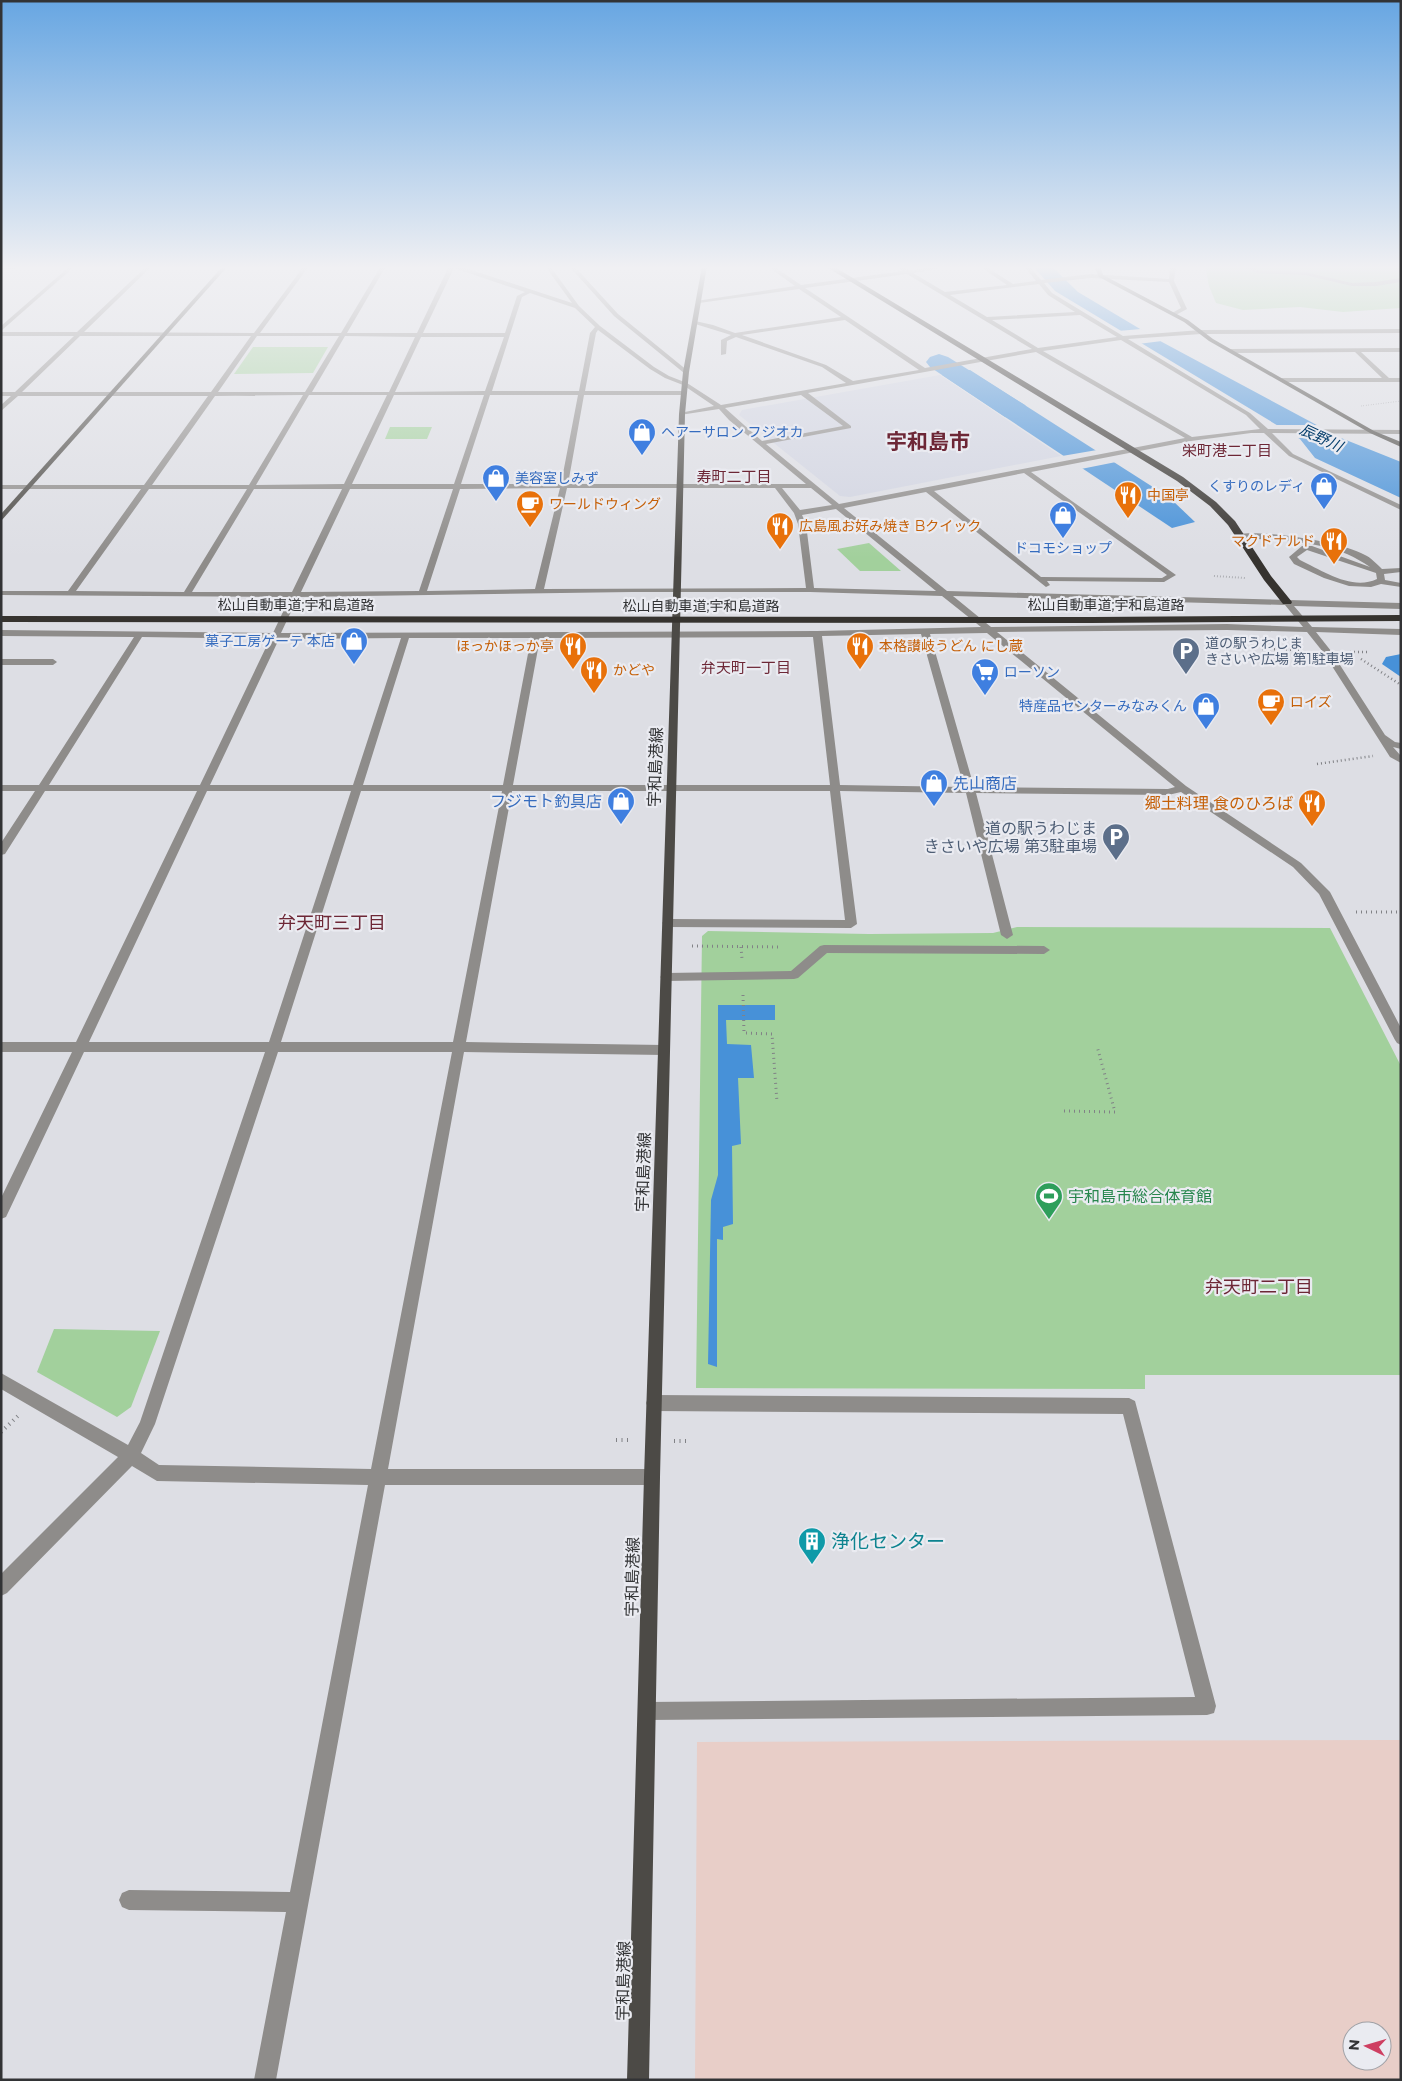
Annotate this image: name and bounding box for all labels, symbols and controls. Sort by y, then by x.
shop icon: ヘアーサロン フジオカ [627,417,657,456]
water label: 辰野川 [1297,419,1347,457]
place label: ヘアーサロン フジオカ [661,423,804,441]
district label: 宇和島市 [886,429,970,454]
district label: 栄町港二丁目 [1182,441,1272,460]
shop icon: 美容室しみず [481,463,511,502]
district label: 寿町二丁目 [696,467,772,486]
place label: 美容室しみず [515,469,599,487]
shop icon: くすりのレディ [1309,471,1339,510]
place label: くすりのレディ [1208,477,1305,495]
restaurant icon: 中国亭 [1113,480,1143,519]
place label: 中国亭 [1147,486,1189,504]
cafe icon: ワールドウィング [515,489,545,528]
place label: ワールドウィング [549,495,661,513]
shop icon: ドコモショップ [1048,500,1078,539]
restaurant icon: 広島風お好み焼き Bクイック [765,511,795,550]
place label: 広島風お好み焼き Bクイック [799,517,981,535]
restaurant icon: マクドナルド [1319,526,1349,565]
place label: マクドナルド [1231,532,1315,550]
place label: ドコモショップ [1014,539,1112,557]
street label: 松山自動車道;宇和島道路 [218,596,374,614]
street label: 松山自動車道;宇和島道路 [1028,596,1184,614]
street label: 松山自動車道;宇和島道路 [623,597,779,615]
shop icon: 菓子工房ゲーテ 本店 [339,626,369,665]
restaurant icon: ほっかほっか亭 [558,631,588,670]
restaurant icon: 本格讃岐うどん にし蔵 [845,631,875,670]
place label: 菓子工房ゲーテ 本店 [205,632,335,650]
place label: 道の駅うわじま きさいや広場 第1駐車場 [1205,634,1354,668]
parking icon: 道の駅うわじま きさいや広場 第1駐車場 [1171,636,1201,675]
place label: ほっかほっか亭 [456,637,554,655]
place label: 本格讃岐うどん にし蔵 [879,637,1023,655]
restaurant icon: かどや [579,655,609,694]
supermarket icon: ローソン [970,657,1000,696]
district label: 弁天町一丁目 [701,658,791,677]
place label: かどや [613,661,655,679]
place label: ローソン [1004,663,1060,681]
cafe icon: ロイズ [1256,687,1286,726]
shop icon: 特産品センターみなみくん [1191,691,1221,730]
place label: ロイズ [1290,693,1332,711]
place label: 特産品センターみなみくん [1019,697,1187,715]
street label: 宇和島港線 [645,727,666,807]
shop icon: 先山商店 [919,768,949,807]
place label: 先山商店 [953,774,1017,793]
shop icon: フジモト釣具店 [606,786,636,825]
restaurant icon: 郷土料理 食のひろば [1297,788,1327,827]
place label: フジモト釣具店 [490,792,602,811]
place label: 郷土料理 食のひろば [1145,794,1293,813]
place label: 道の駅うわじま きさいや広場 第3駐車場 [924,819,1097,856]
parking icon: 道の駅うわじま きさいや広場 第3駐車場 [1101,822,1131,861]
district label: 弁天町三丁目 [278,912,386,934]
street label: 宇和島港線 [633,1132,654,1212]
sports icon: 宇和島市総合体育館 [1034,1181,1064,1220]
place label: 宇和島市総合体育館 [1068,1187,1212,1206]
district label: 弁天町二丁目 [1205,1276,1313,1298]
building icon: 浄化センター [797,1526,827,1565]
place label: 浄化センター [831,1530,945,1553]
street label: 宇和島港線 [622,1537,643,1617]
street label: 宇和島港線 [613,1941,634,2021]
north arrow [1342,2021,1392,2071]
text: N [1345,2038,1364,2051]

